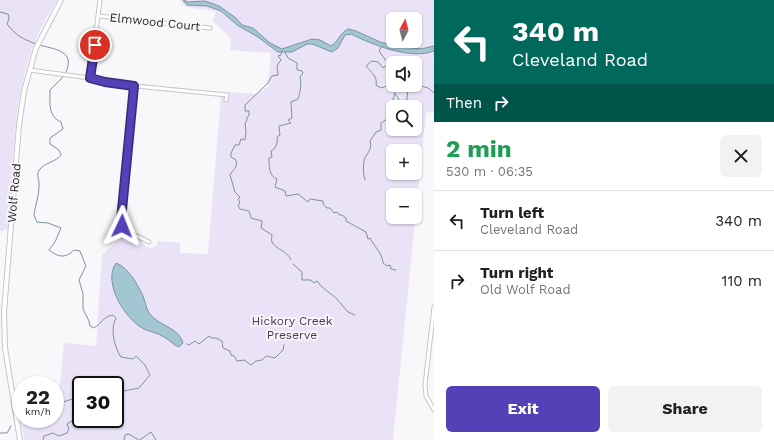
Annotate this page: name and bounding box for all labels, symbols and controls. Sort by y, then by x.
street label: Elmwood Court [109,10,201,34]
north arrow [386,12,422,48]
map controls [386,12,422,224]
text: 340 m [512,15,599,48]
icon: left [446,16,498,68]
pin [78,28,112,62]
icon: arrive [84,34,106,56]
text: Cleveland Road [512,49,648,70]
button: sound [386,56,422,92]
icon: right [490,92,512,114]
text: Then [446,94,482,112]
button: search [386,100,422,136]
text: 2 min [446,135,512,163]
button: close [720,135,762,177]
button: + [386,144,422,180]
street label: Wolf Road [4,163,24,223]
text: 530 m · 06:35 [446,164,533,179]
button: − [386,188,422,224]
text: Turn left [480,204,544,222]
position arrow [101,205,143,247]
icon: left [446,210,468,232]
text: 340 m [715,212,762,230]
text: Cleveland Road [480,222,578,237]
text: Turn right [480,264,553,282]
icon: right [446,270,468,292]
text: 110 m [722,272,762,290]
text: Old Wolf Road [480,282,571,297]
park label: Hickory Creek Preserve [252,314,333,342]
speed limit sign: 30 [72,376,124,428]
text: 22 [26,385,50,409]
button: Exit [446,386,600,432]
button: Share [608,386,762,432]
text: km/h [25,406,51,417]

